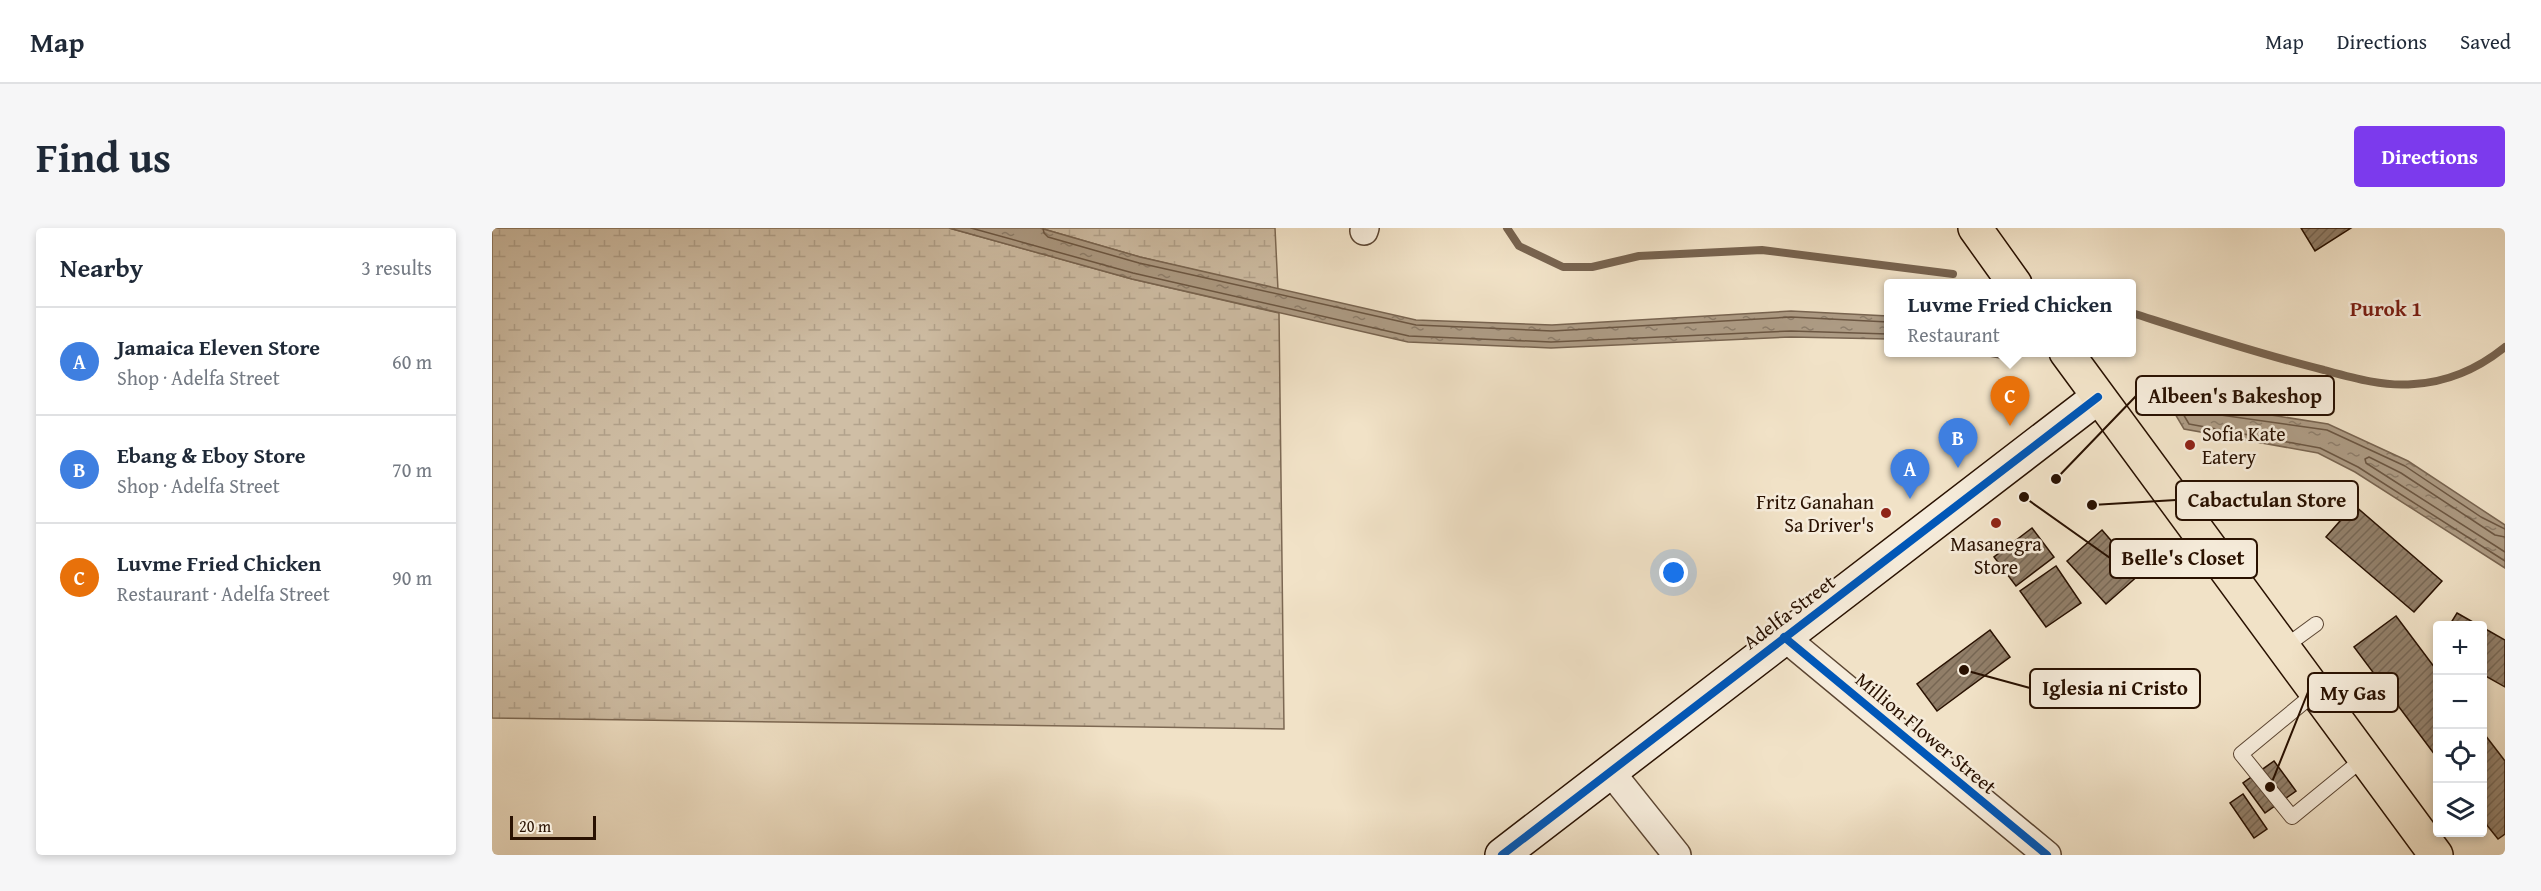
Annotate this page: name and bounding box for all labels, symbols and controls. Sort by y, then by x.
text: Map [30,21,84,62]
text: Map [2265,26,2304,57]
text: Directions [2337,26,2427,57]
text: Saved [2460,26,2511,57]
text: Find us [36,126,171,187]
button: Directions [2354,126,2505,187]
text: Nearby [60,248,143,287]
text: 3 results [361,253,432,282]
popup [1884,279,2136,357]
text: Luvme Fried Chicken [1908,288,2112,320]
district label: Purok 1 [2350,293,2422,324]
text: Restaurant [1908,320,2000,349]
text: Jamaica Eleven Store [117,331,320,363]
text: A [73,347,86,376]
text: 60 m [392,347,432,376]
text: Shop · Adelfa Street [117,363,280,392]
pin: C [1990,376,2030,426]
callout: Albeen's Bakeshop [2136,376,2334,415]
text: Albeen's Bakeshop [2148,380,2322,411]
pin: B [1938,418,1978,468]
place label: Sofia Kate Eatery [2202,419,2286,471]
marker: Sofia Kate Eatery [2183,438,2197,452]
text: Ebang & Eboy Store [117,439,306,471]
pin: A [1890,450,1930,499]
text: B [73,455,86,484]
text: 70 m [392,455,432,484]
text: Shop · Adelfa Street [117,471,280,500]
callout: Cabactulan Store [2176,481,2358,520]
text: Cabactulan Store [2188,484,2346,515]
place label: Fritz Ganahan Sa Driver's [1756,487,1874,539]
marker: Fritz Ganahan Sa Driver's [1879,506,1893,520]
marker: Masanegra Store [1989,516,2003,530]
place label: Masanegra Store [1950,529,2042,581]
callout: Belle's Closet [2110,539,2257,578]
text: Belle's Closet [2122,542,2245,573]
text: Luvme Fried Chicken [117,547,321,579]
your location [1659,558,1688,587]
text: C [74,563,85,592]
text: 90 m [392,563,432,592]
street label: Adelfa Street [1737,567,1841,656]
text: Restaurant · Adelfa Street [117,579,330,608]
map controls [2433,621,2487,837]
button: + [2433,621,2487,675]
street label: Million Flower Street [1849,665,2003,800]
callout: Iglesia ni Cristo [2030,669,2200,708]
text: Iglesia ni Cristo [2042,672,2188,703]
callout: My Gas [2308,673,2398,712]
button: − [2433,675,2487,729]
text: My Gas [2320,677,2386,708]
button: locate [2433,729,2487,783]
button: layers [2433,783,2487,837]
scale bar [510,813,596,840]
text: 20 m [519,814,551,838]

